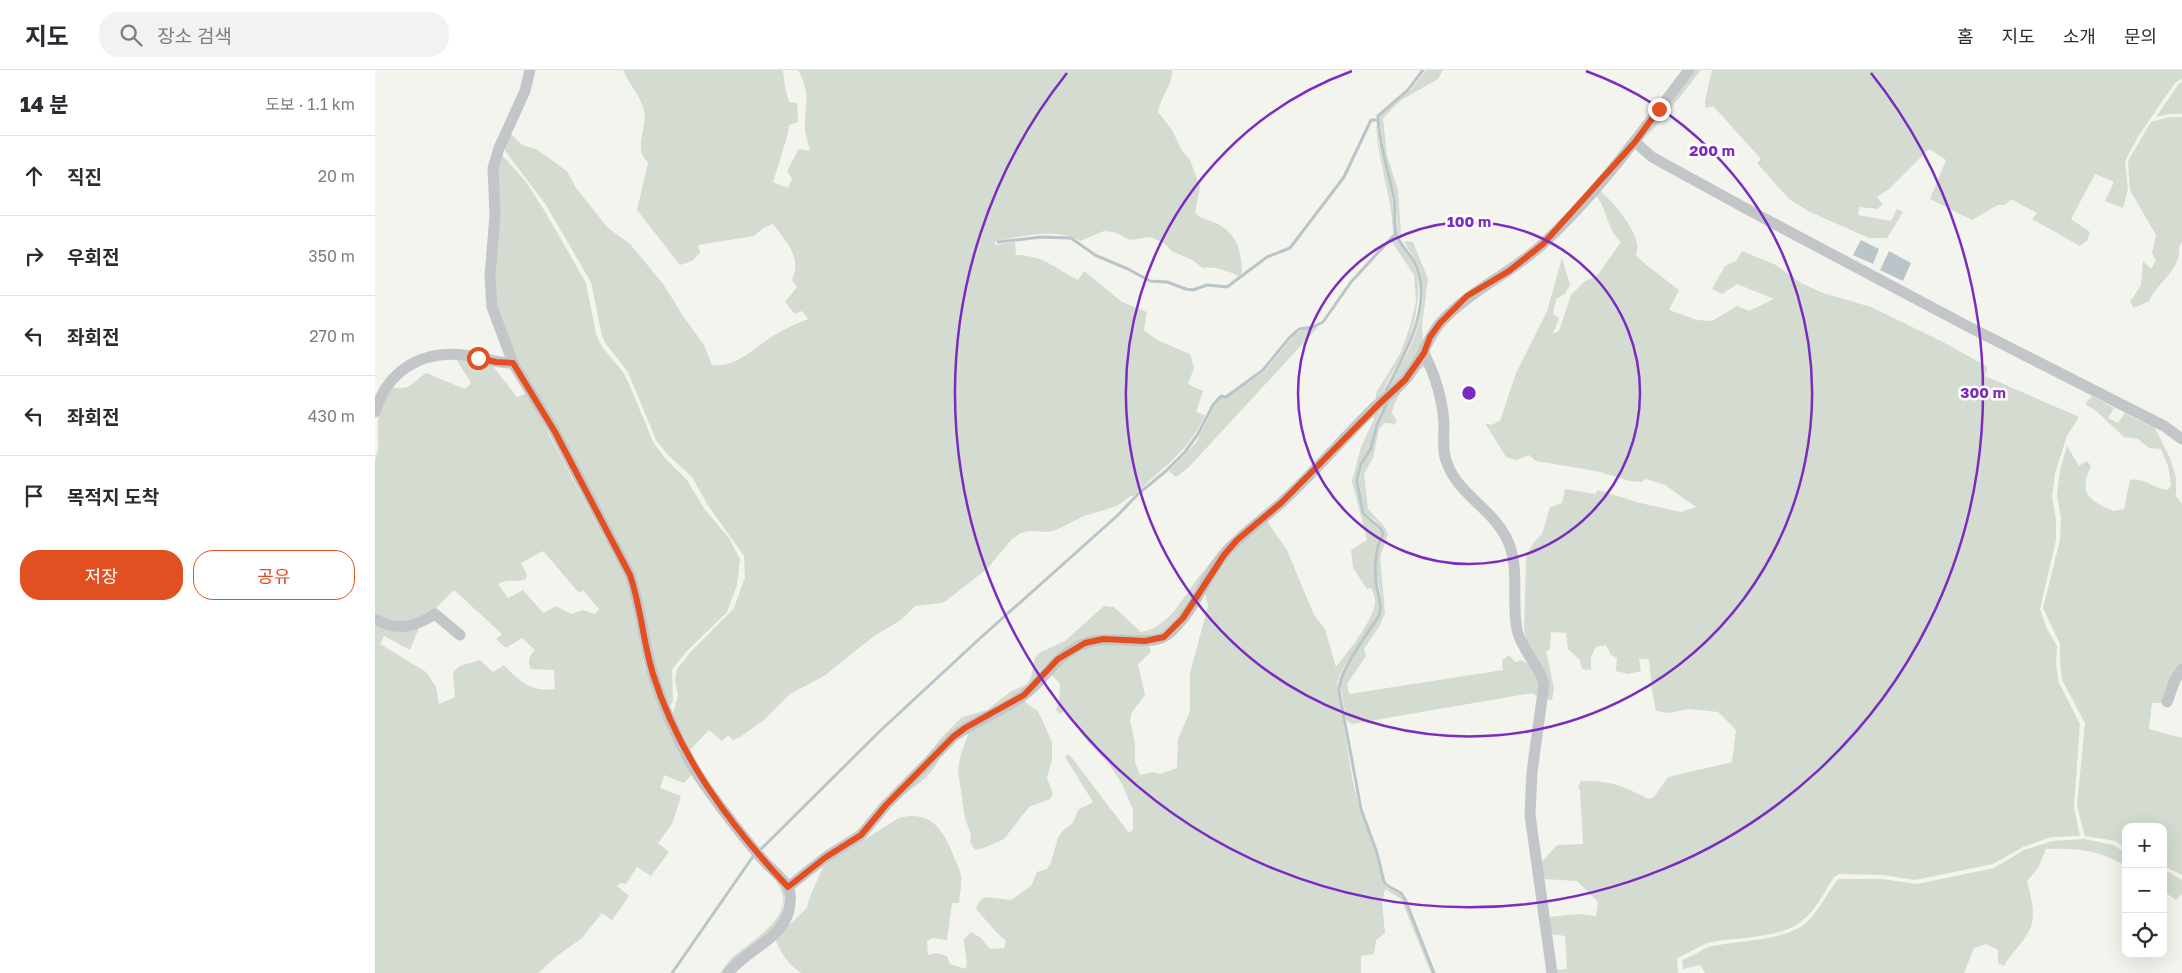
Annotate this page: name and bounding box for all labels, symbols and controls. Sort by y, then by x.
search box [99,12,449,57]
text: 지도 [25,21,69,50]
icon: search [117,21,145,49]
text: 장소 검색 [157,24,232,47]
text: 홈 [1957,25,1974,47]
text: 지도 [2002,25,2035,47]
text: 소개 [2063,25,2096,47]
text: 문의 [2124,25,2157,47]
text: 14 분 [20,91,69,117]
text: 도보 · 1.1 km [265,94,355,114]
route end [1648,98,1671,121]
text: 200 m [1689,141,1735,159]
icon: ahead [20,162,48,190]
text: 직진 [67,165,102,188]
text: 20 m [318,166,355,186]
text: 100 m [1447,212,1491,230]
icon: right [20,242,48,270]
text: 우회전 [67,245,119,268]
text: 350 m [308,246,355,266]
icon: left [20,322,48,350]
text: 좌회전 [67,325,119,348]
text: 270 m [309,326,355,346]
route start [467,347,490,370]
text: 300 m [1960,383,2006,401]
centre of rings [1460,384,1478,402]
icon: left [20,402,48,430]
text: 좌회전 [67,405,119,428]
text: 430 m [308,406,355,426]
icon: arrive [20,482,48,510]
text: 목적지 도착 [67,485,159,508]
button: 저장 [20,550,183,600]
button: 공유 [193,550,355,600]
map controls [2122,823,2167,958]
button: + [2122,823,2167,868]
button: − [2122,868,2167,913]
button: locate [2122,913,2167,958]

